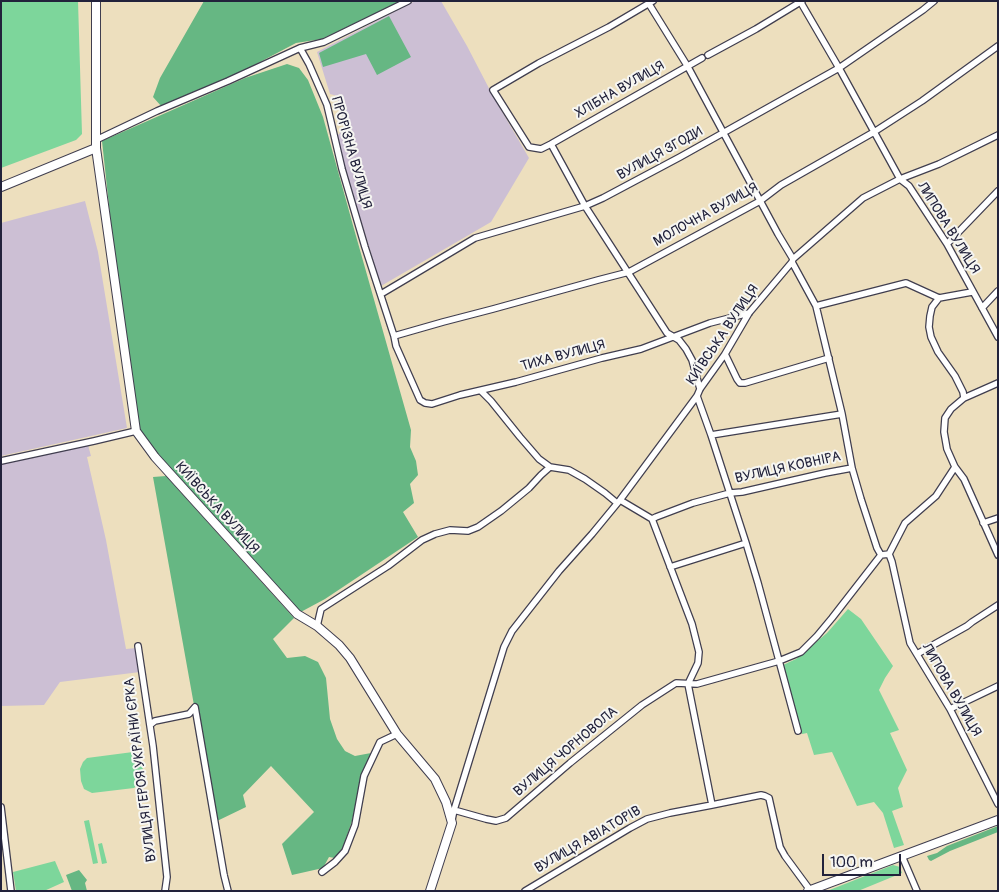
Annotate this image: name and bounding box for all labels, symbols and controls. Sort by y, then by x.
street label: ХЛІБНА ВУЛИЦЯ [572,58,668,122]
street label: ПРОРІЗНА ВУЛИЦЯ [327,95,375,211]
street label: ВУЛИЦЯ ЗГОДИ [614,124,706,184]
street label: МОЛОЧНА ВУЛИЦЯ [651,179,761,251]
street label: ЛИПОВА ВУЛИЦЯ [913,179,983,277]
street label: КИЇВСЬКА ВУЛИЦЯ [683,282,763,388]
street label: ТИХА ВУЛИЦЯ [519,337,607,375]
street label: ВУЛИЦЯ КОВНІРА [733,449,843,487]
street label: КИЇВСЬКА ВУЛИЦЯ [171,459,263,557]
street label: ЛИПОВА ВУЛИЦЯ [917,640,985,740]
street label: ВУЛИЦЯ ГЕРОЯ УКРАЇНИ ЄРКА [121,677,161,863]
street label: ВУЛИЦЯ ЧОРНОВОЛА [511,704,621,800]
street label: ВУЛИЦЯ АВІАТОРІВ [532,803,644,877]
scale bar [824,844,903,876]
text: 100 m [830,853,873,872]

